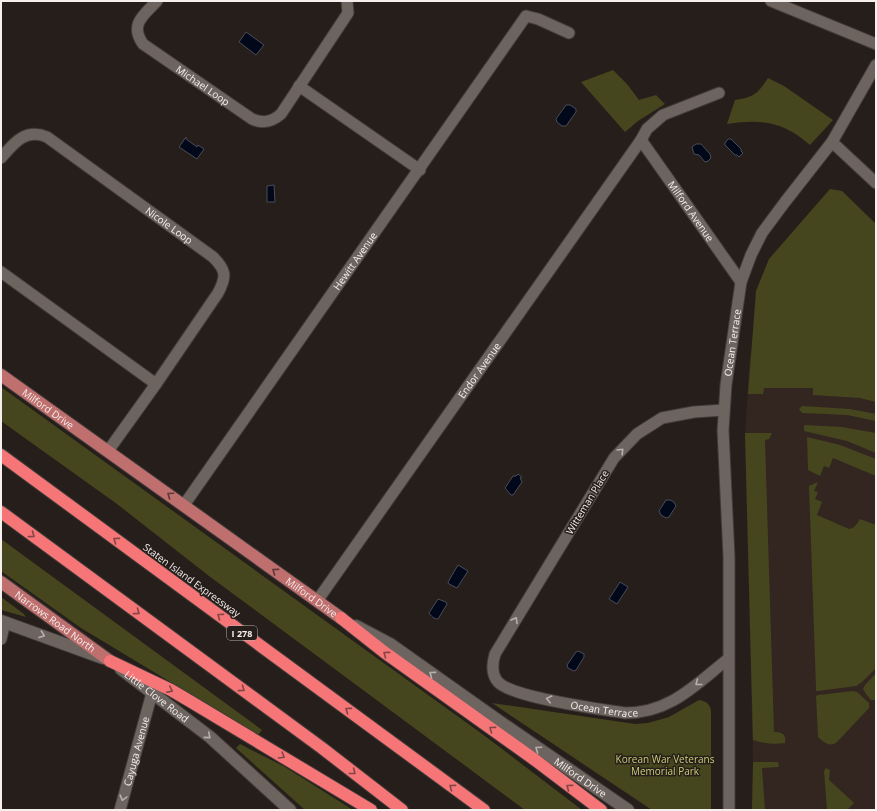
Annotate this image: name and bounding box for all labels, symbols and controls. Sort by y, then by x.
street label: Michael Loop [173,62,233,109]
street label: Milford Avenue [665,178,718,245]
street label: Nicole Loop [143,204,196,247]
street label: Hewitt Avenue [330,229,380,293]
street label: Ocean Terrace [720,308,744,377]
street label: Endor Avenue [455,339,504,401]
street label: Milford Drive [19,385,77,432]
one-way arrow [616,448,624,456]
street label: Witteman Place [562,467,612,537]
one-way arrow [167,493,174,500]
one-way arrow [28,530,35,537]
one-way arrow [113,537,120,544]
street label: Staten Island Expressway [140,540,244,621]
one-way arrow [272,568,279,576]
street label: Milford Drive [283,574,341,621]
street label: Narrows Road North [12,587,98,655]
one-way arrow [133,607,140,615]
one-way arrow [218,614,225,621]
one-way arrow [510,617,517,624]
road number: I 278 [227,626,257,640]
one-way arrow [38,631,45,639]
one-way arrow [383,651,390,659]
street label: Little Clove Road [122,667,192,725]
one-way arrow [429,672,436,679]
one-way arrow [695,678,702,685]
one-way arrow [237,684,244,691]
one-way arrow [166,686,174,693]
one-way arrow [546,696,552,704]
street label: Ocean Terrace [570,698,639,720]
one-way arrow [345,708,352,715]
street label: Cayuga Avenue [120,714,152,787]
one-way arrow [489,727,496,734]
one-way arrow [203,731,211,738]
one-way arrow [535,746,542,754]
one-way arrow [278,752,285,759]
park label: Korean War Veterans Memorial Park [616,752,715,778]
street label: Milford Drive [552,754,610,801]
one-way arrow [349,767,356,774]
one-way arrow [567,784,574,791]
one-way arrow [450,785,457,792]
one-way arrow [119,794,128,801]

